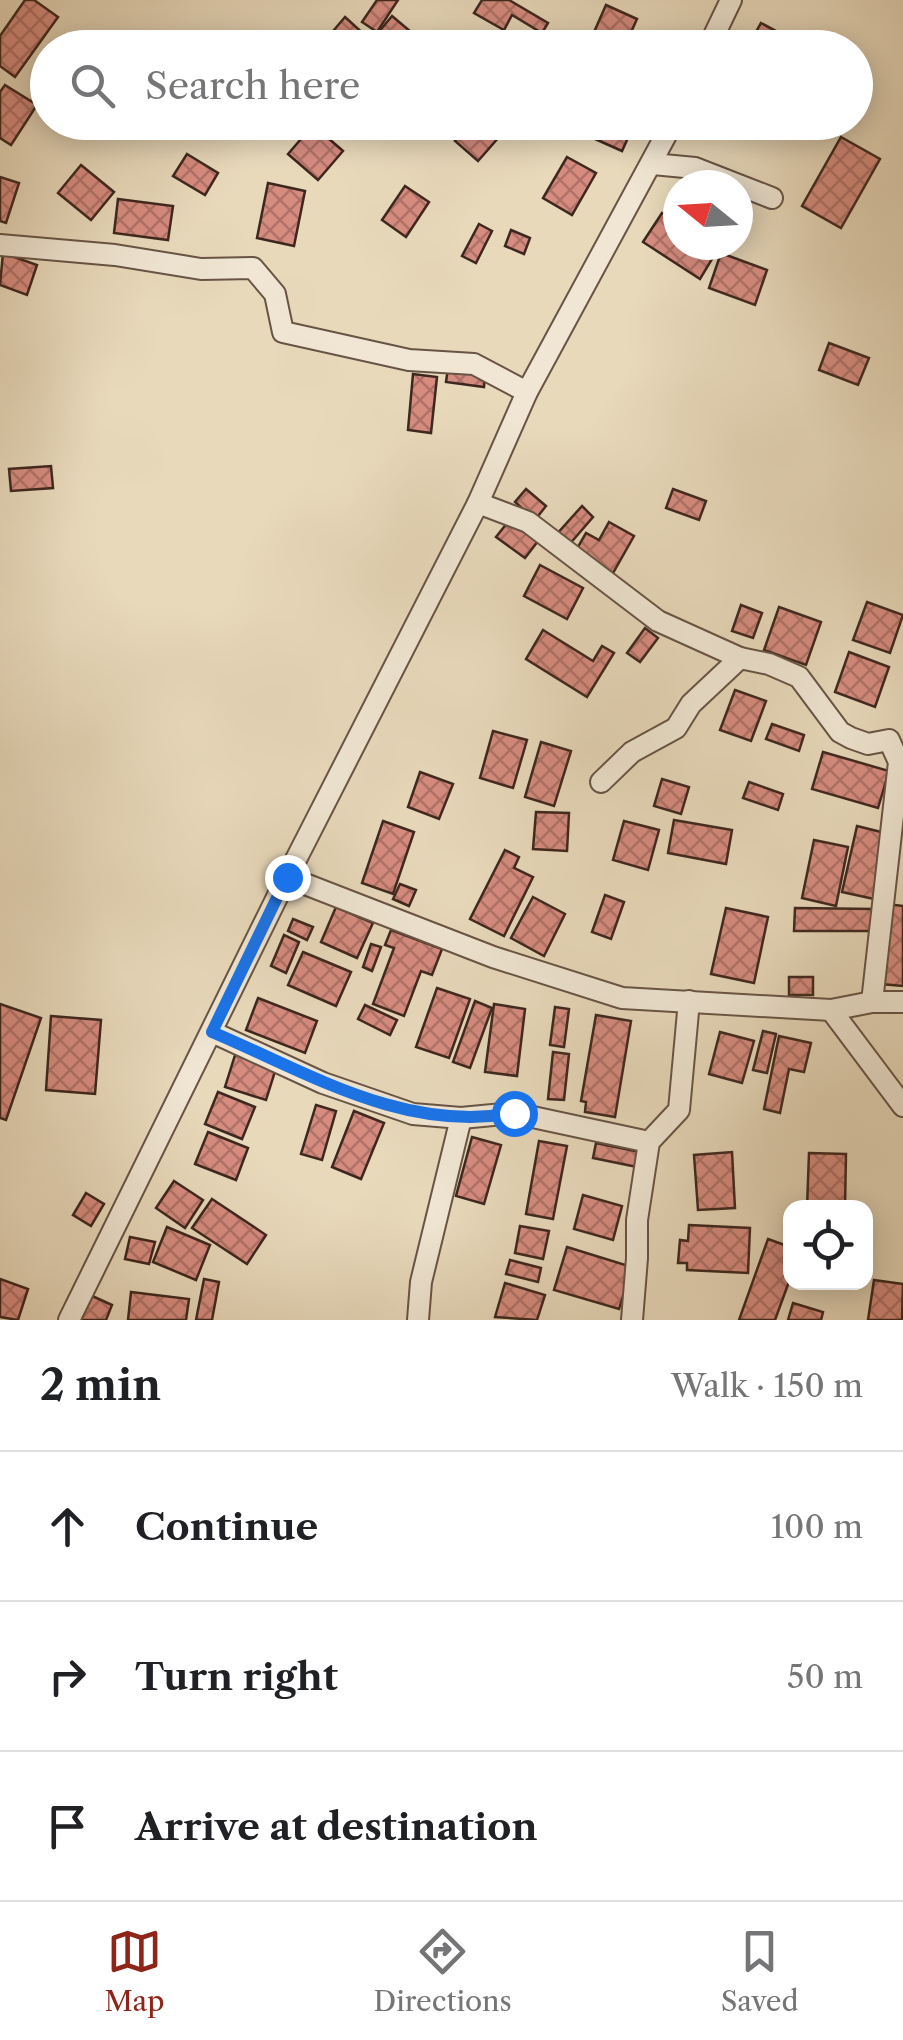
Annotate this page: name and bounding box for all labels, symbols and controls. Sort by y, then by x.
search box [30,30,873,140]
icon: search [65,58,120,113]
text: Search here [145,62,360,109]
north arrow [663,170,753,260]
route end [265,855,311,901]
route start [492,1091,538,1137]
map controls [783,1200,873,1290]
button: locate [783,1200,873,1290]
text: 2 min [40,1359,161,1411]
text: Walk · 150 m [671,1366,863,1405]
icon: ahead [40,1499,95,1554]
text: Continue [135,1503,318,1550]
text: 100 m [771,1507,863,1546]
icon: right [40,1649,95,1704]
text: Turn right [135,1653,338,1700]
text: 50 m [787,1657,863,1696]
icon: arrive [40,1799,95,1854]
text: Arrive at destination [135,1803,538,1850]
tab: Map [104,1924,165,2018]
tab: Directions [373,1924,512,2018]
tab: Saved [721,1924,799,2018]

